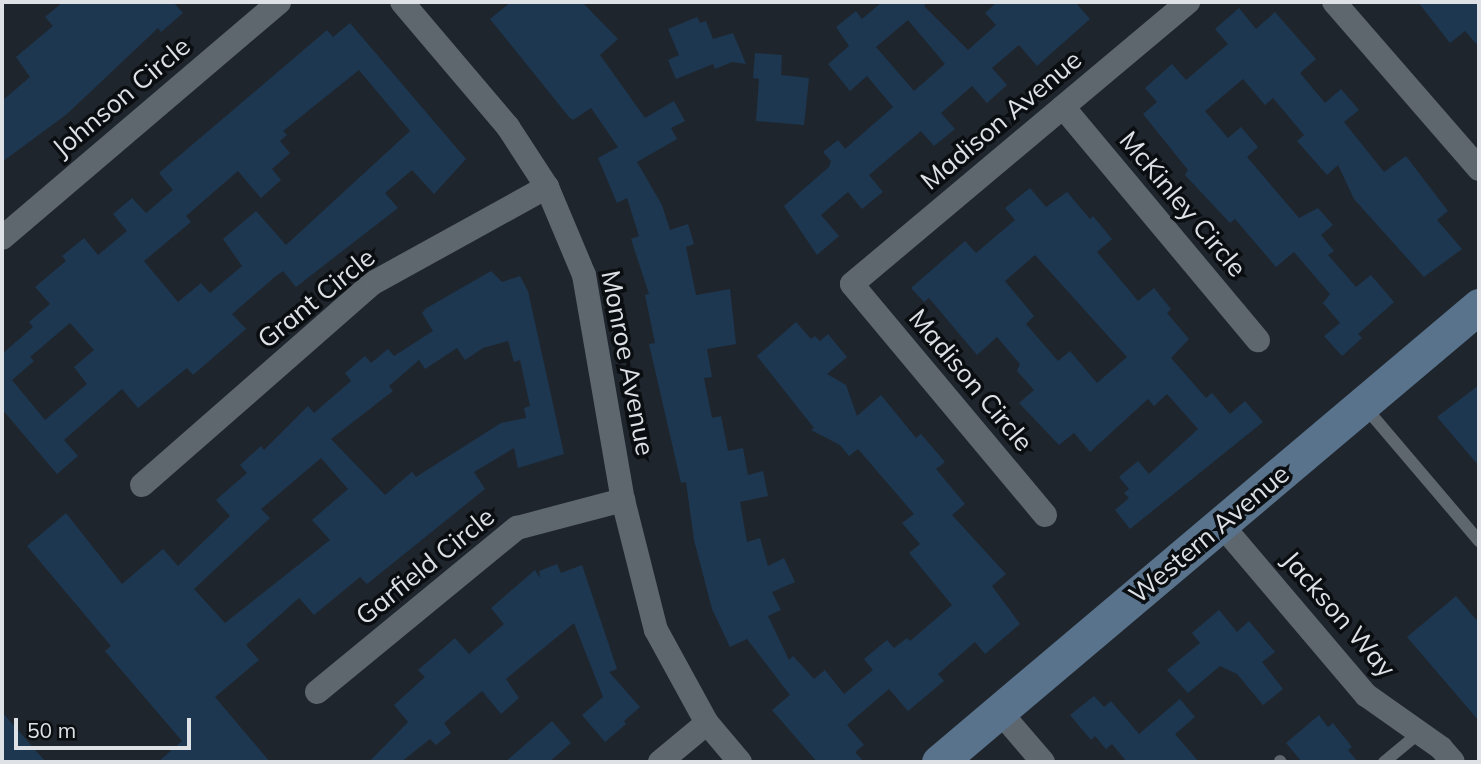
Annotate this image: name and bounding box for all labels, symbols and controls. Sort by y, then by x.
street label: Johnson Circle [46,30,196,164]
street label: Madison Avenue [914,44,1088,196]
street label: McKinley Circle [1113,125,1253,283]
street label: Grant Circle [251,241,381,355]
street label: Monroe Avenue [595,268,661,458]
street label: Madison Circle [903,303,1039,457]
street label: Western Avenue [1123,458,1295,610]
street label: Garfield Circle [350,501,500,631]
street label: Jackson Way [1276,545,1402,683]
scale bar [18,704,194,748]
text: 50 m [27,717,76,743]

